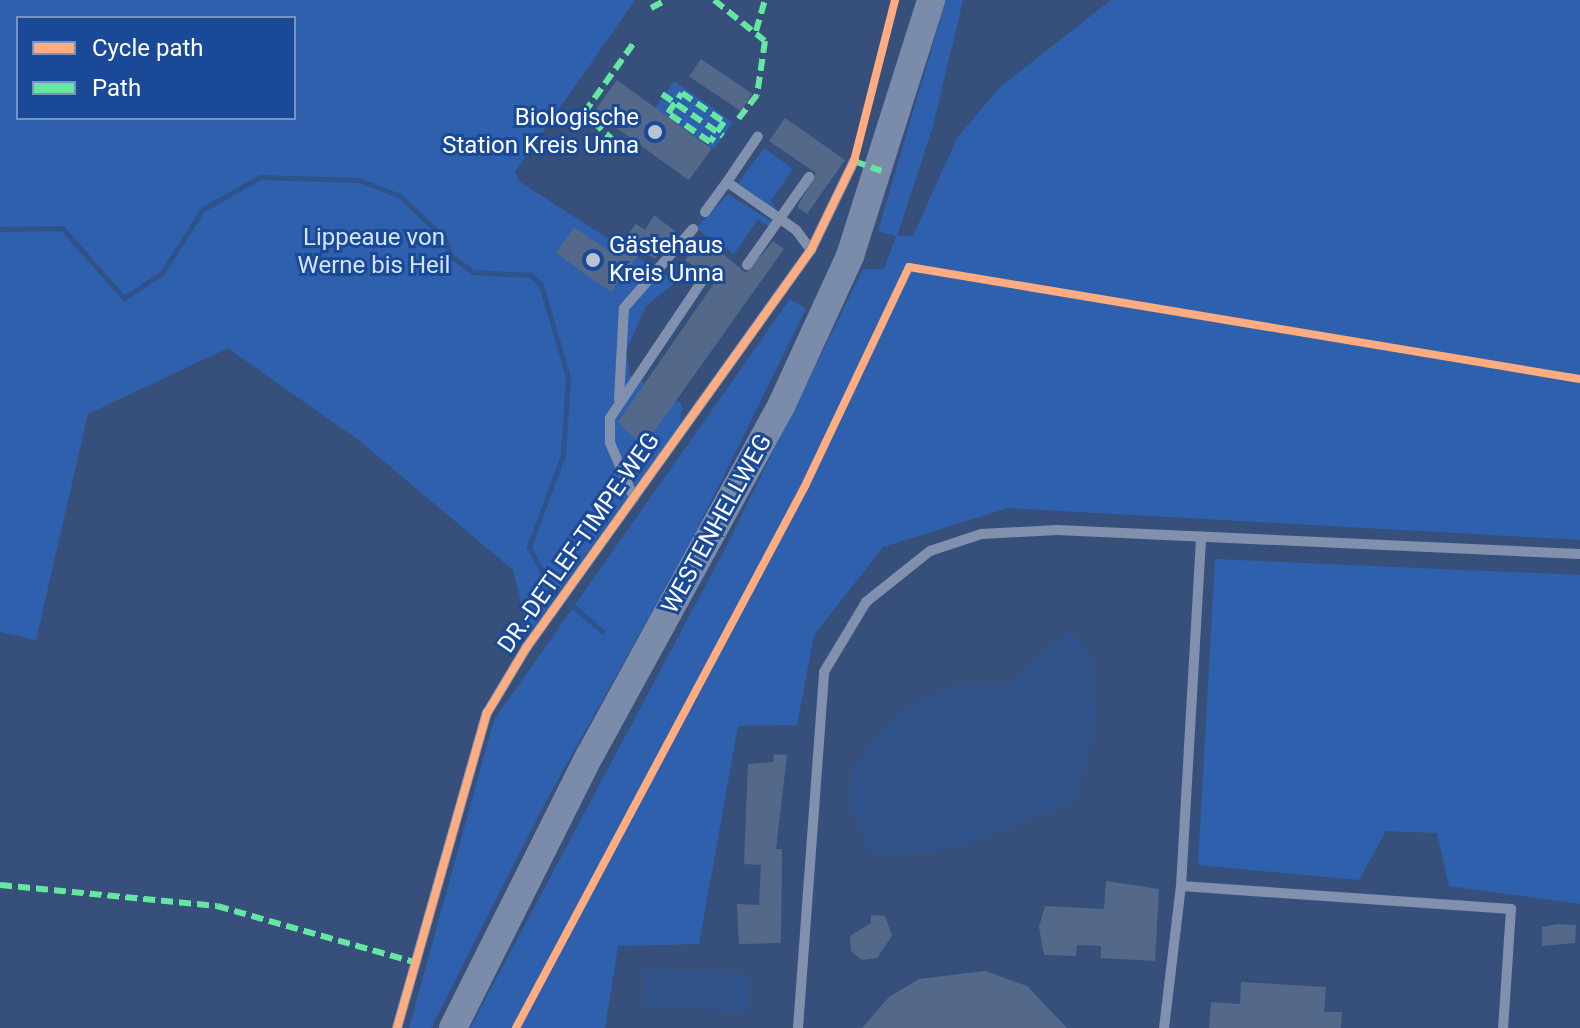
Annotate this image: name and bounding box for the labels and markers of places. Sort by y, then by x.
place label: Biologische Station Kreis Unna [442,104,639,160]
marker: Biologische Station Kreis Unna [646,123,664,141]
place label: Gästehaus Kreis Unna [609,232,724,288]
marker: Gästehaus Kreis Unna [584,251,602,269]

